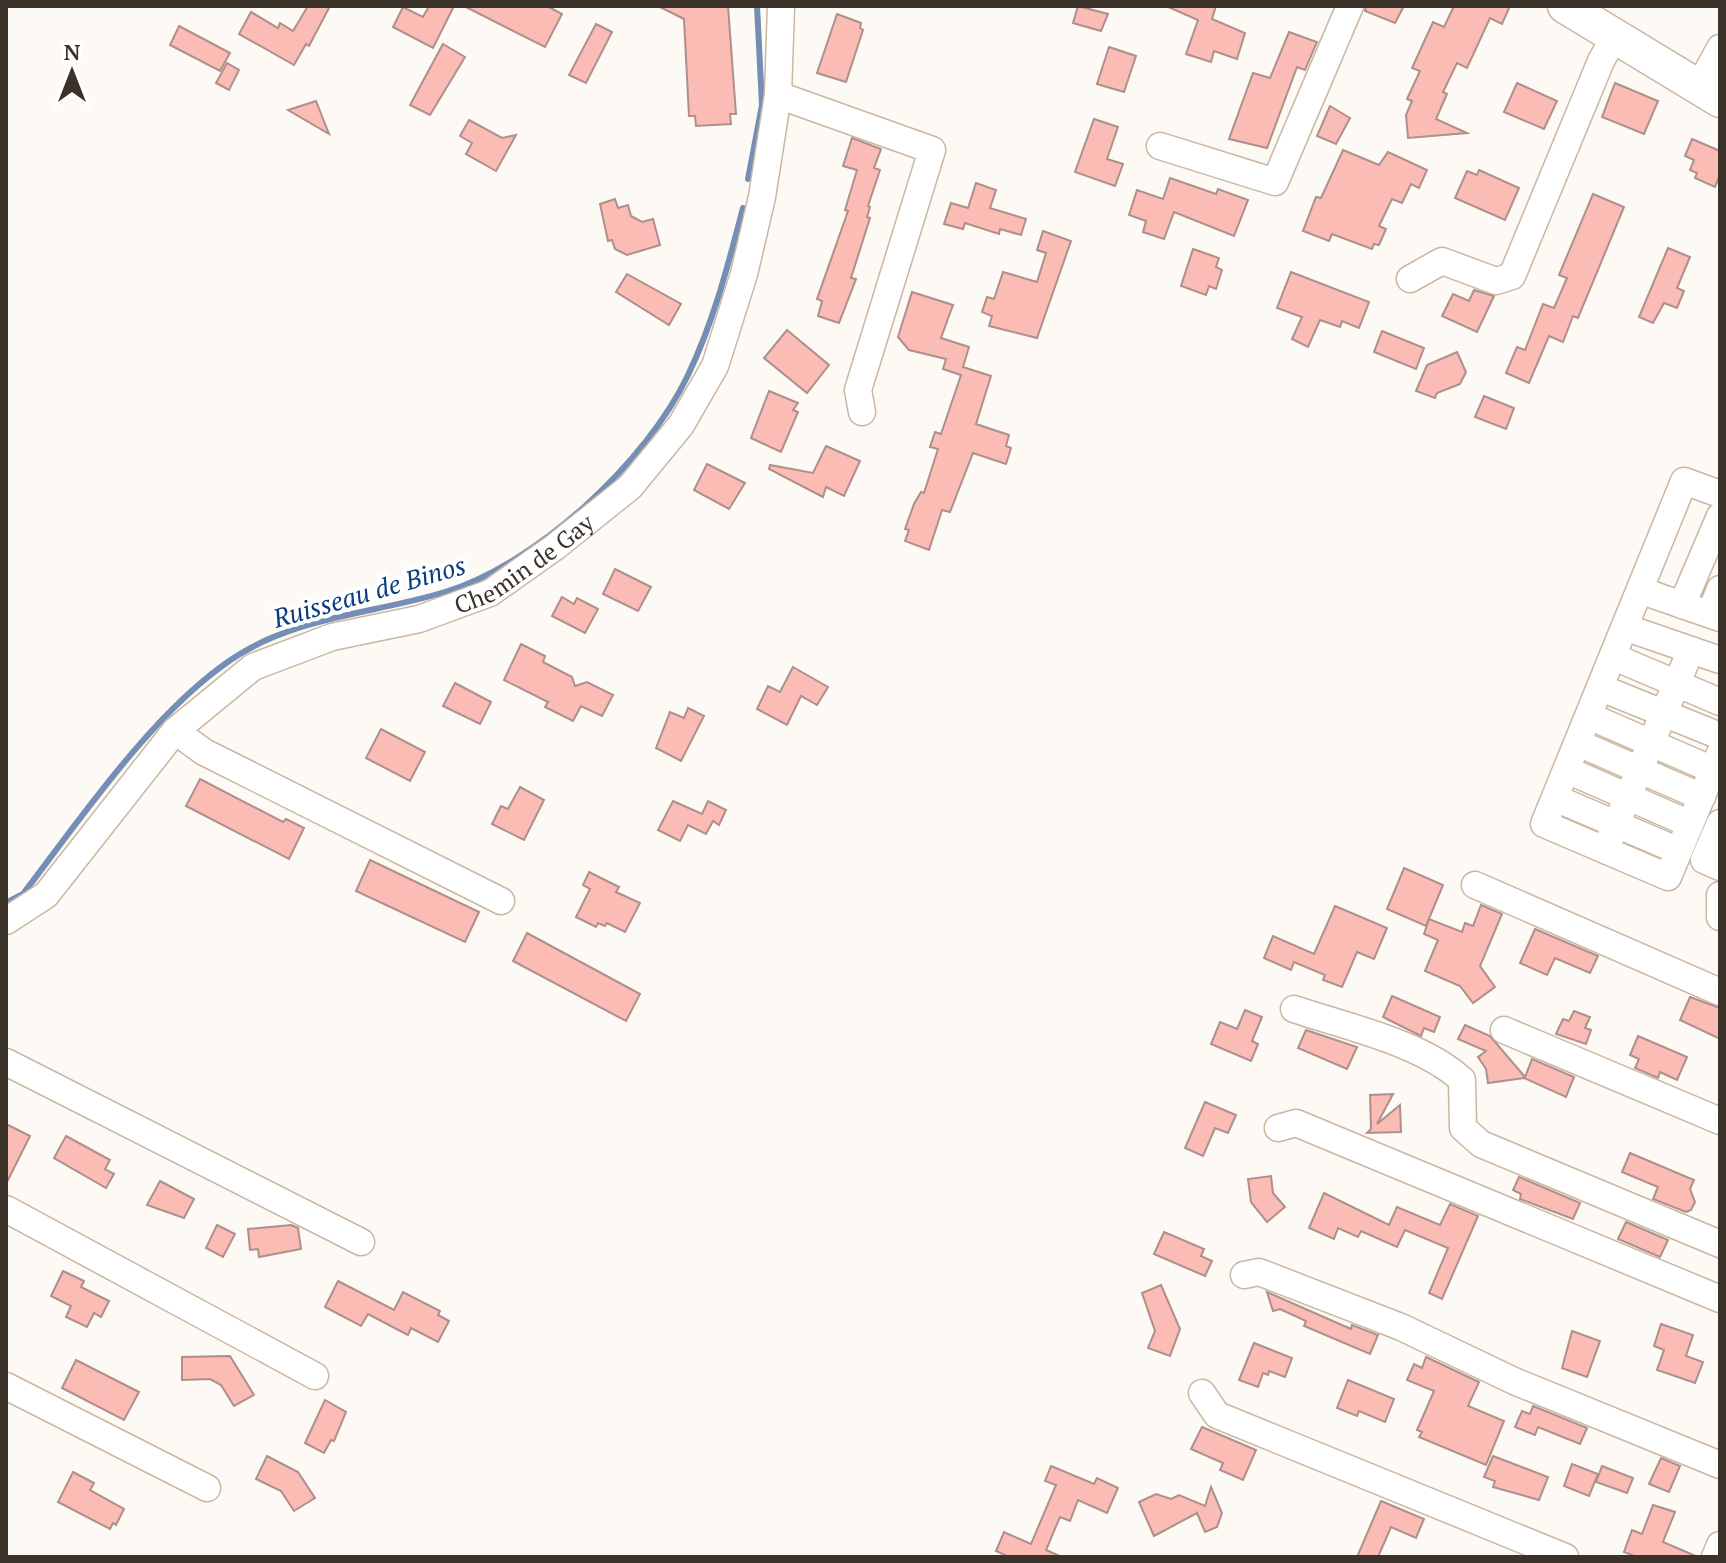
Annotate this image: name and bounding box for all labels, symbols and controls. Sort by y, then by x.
north arrow [32,32,112,112]
text: N [64,37,81,66]
street label: Chemin de Gay [450,506,601,621]
water label: Ruisseau de Binos [268,547,469,635]

